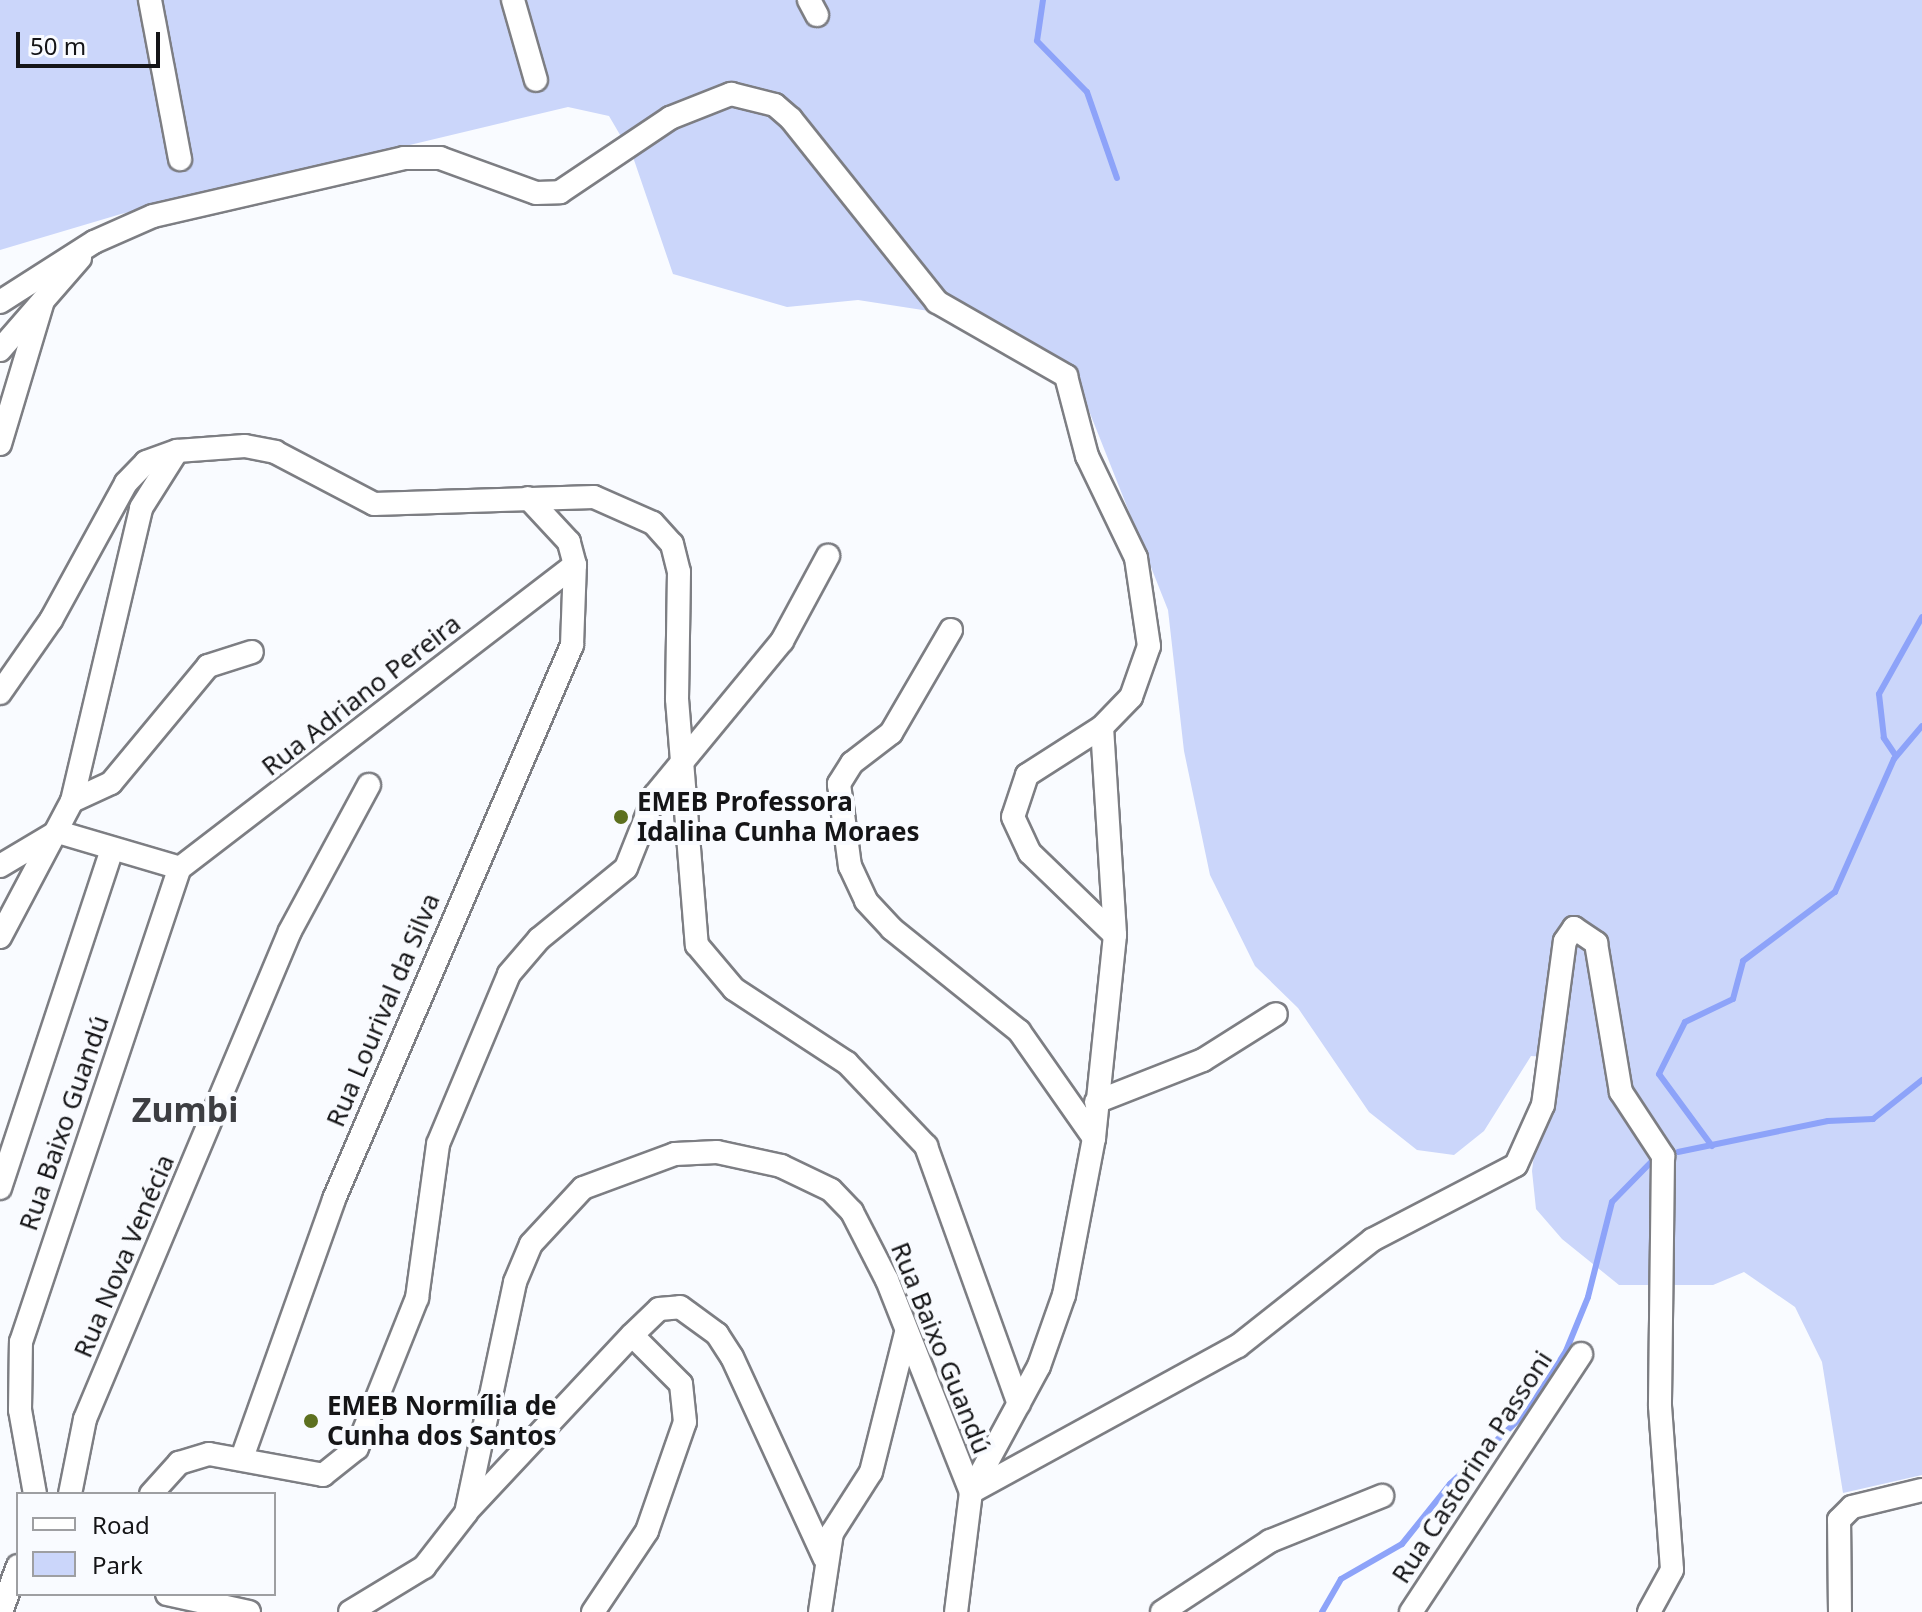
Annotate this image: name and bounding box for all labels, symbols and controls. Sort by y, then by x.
scale bar [20,16,164,66]
text: 50 m [30,29,86,62]
street label: Rua Adriano Pereira [255,608,467,782]
place label: EMEB Professora Idalina Cunha Moraes [637,786,920,848]
marker: EMEB Professora Idalina Cunha Moraes [612,808,630,826]
street label: Rua Lourival da Silva [320,889,446,1131]
street label: Rua Baixo Guandú [13,1011,115,1235]
district label: Zumbi [132,1090,238,1130]
street label: Rua Nova Venécia [67,1150,181,1362]
street label: Rua Baixo Guandú [884,1238,998,1458]
street label: Rua Castorina Passoni [1385,1345,1559,1589]
place label: EMEB Normília de Cunha dos Santos [327,1390,557,1452]
marker: EMEB Normília de Cunha dos Santos [302,1412,320,1430]
legend [16,1492,276,1596]
text: Road [92,1508,150,1541]
text: Park [92,1548,143,1581]

